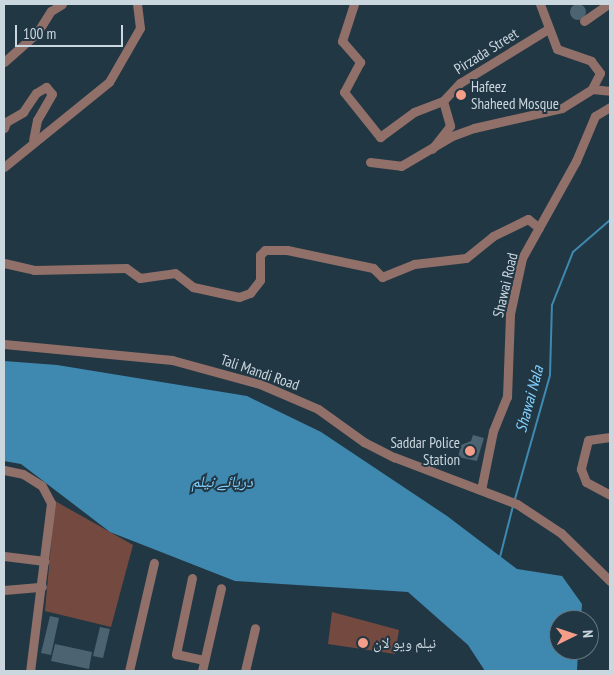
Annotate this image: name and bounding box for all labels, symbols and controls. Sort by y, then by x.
scale bar [18,15,125,47]
text: 100 m [23,24,56,43]
street label: Pirzada Street [451,24,521,78]
place label: Hafeez Shaheed Mosque [471,77,559,112]
marker: Hafeez Shaheed Mosque [455,89,467,101]
street label: Shawai Road [489,251,521,319]
street label: Tali Mandi Road [218,350,302,394]
water label: Shawai Nala [511,364,547,434]
place label: Saddar Police Station [390,433,460,468]
marker: Saddar Police Station [464,445,476,457]
water label: دریائے نیلم [191,471,253,491]
north arrow [549,610,599,660]
text: N [579,630,597,638]
place label: نیلم ویو لان [373,634,436,652]
marker: نیلم ویو لان [357,637,369,649]

